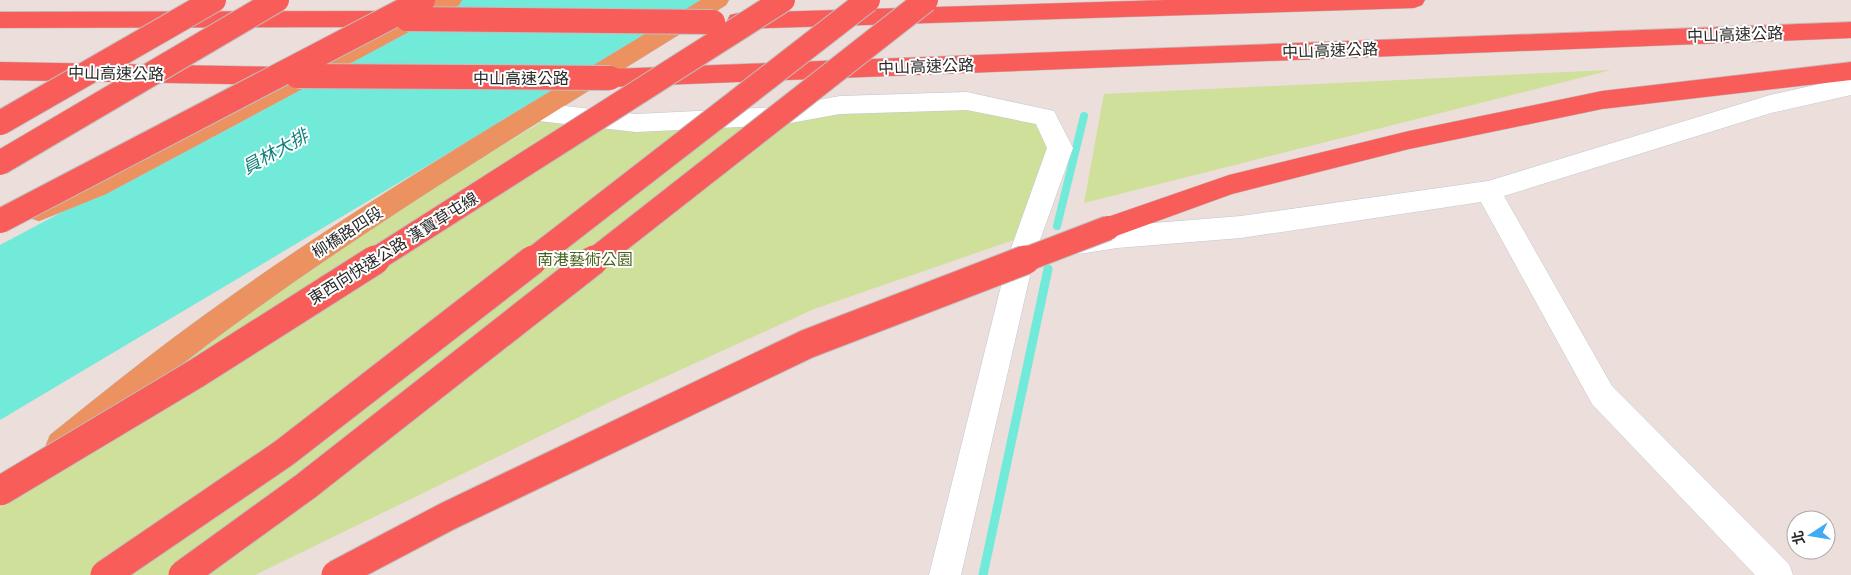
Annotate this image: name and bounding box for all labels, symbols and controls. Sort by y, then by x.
street label: 中山高速公路 [1687,21,1783,47]
street label: 中山高速公路 [1282,37,1378,63]
street label: 中山高速公路 [878,53,974,79]
street label: 中山高速公路 [68,61,164,85]
street label: 中山高速公路 [473,67,569,89]
water label: 員林大排 [237,122,314,179]
street label: 東西向快速公路 漢寶草屯線 [304,187,482,309]
street label: 柳橋路四段 [307,201,387,263]
park label: 南港藝術公園 [537,248,633,270]
north arrow [1786,510,1836,560]
text: 北 [1787,529,1809,547]

